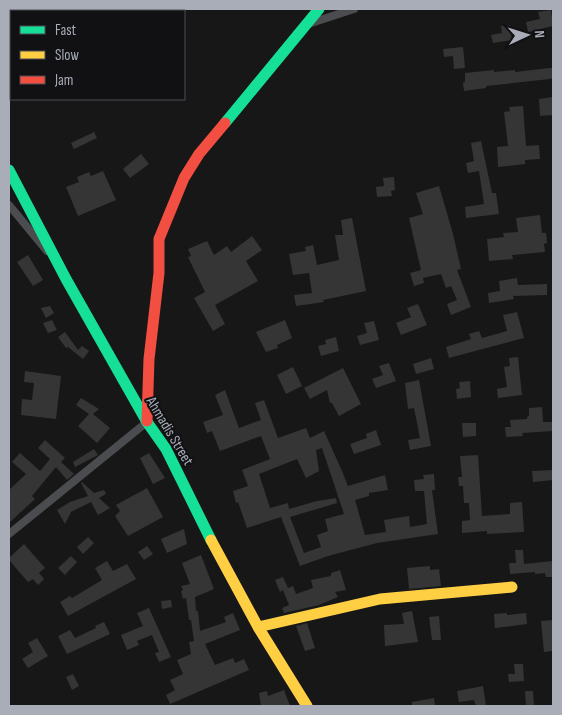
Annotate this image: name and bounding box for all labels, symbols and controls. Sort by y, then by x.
legend [10,10,185,100]
north arrow [502,10,552,60]
text: Fast [55,21,77,40]
text: N [531,30,548,38]
text: Slow [55,46,79,65]
text: Jam [54,71,73,90]
street label: Ahmadis Street [141,393,198,469]

